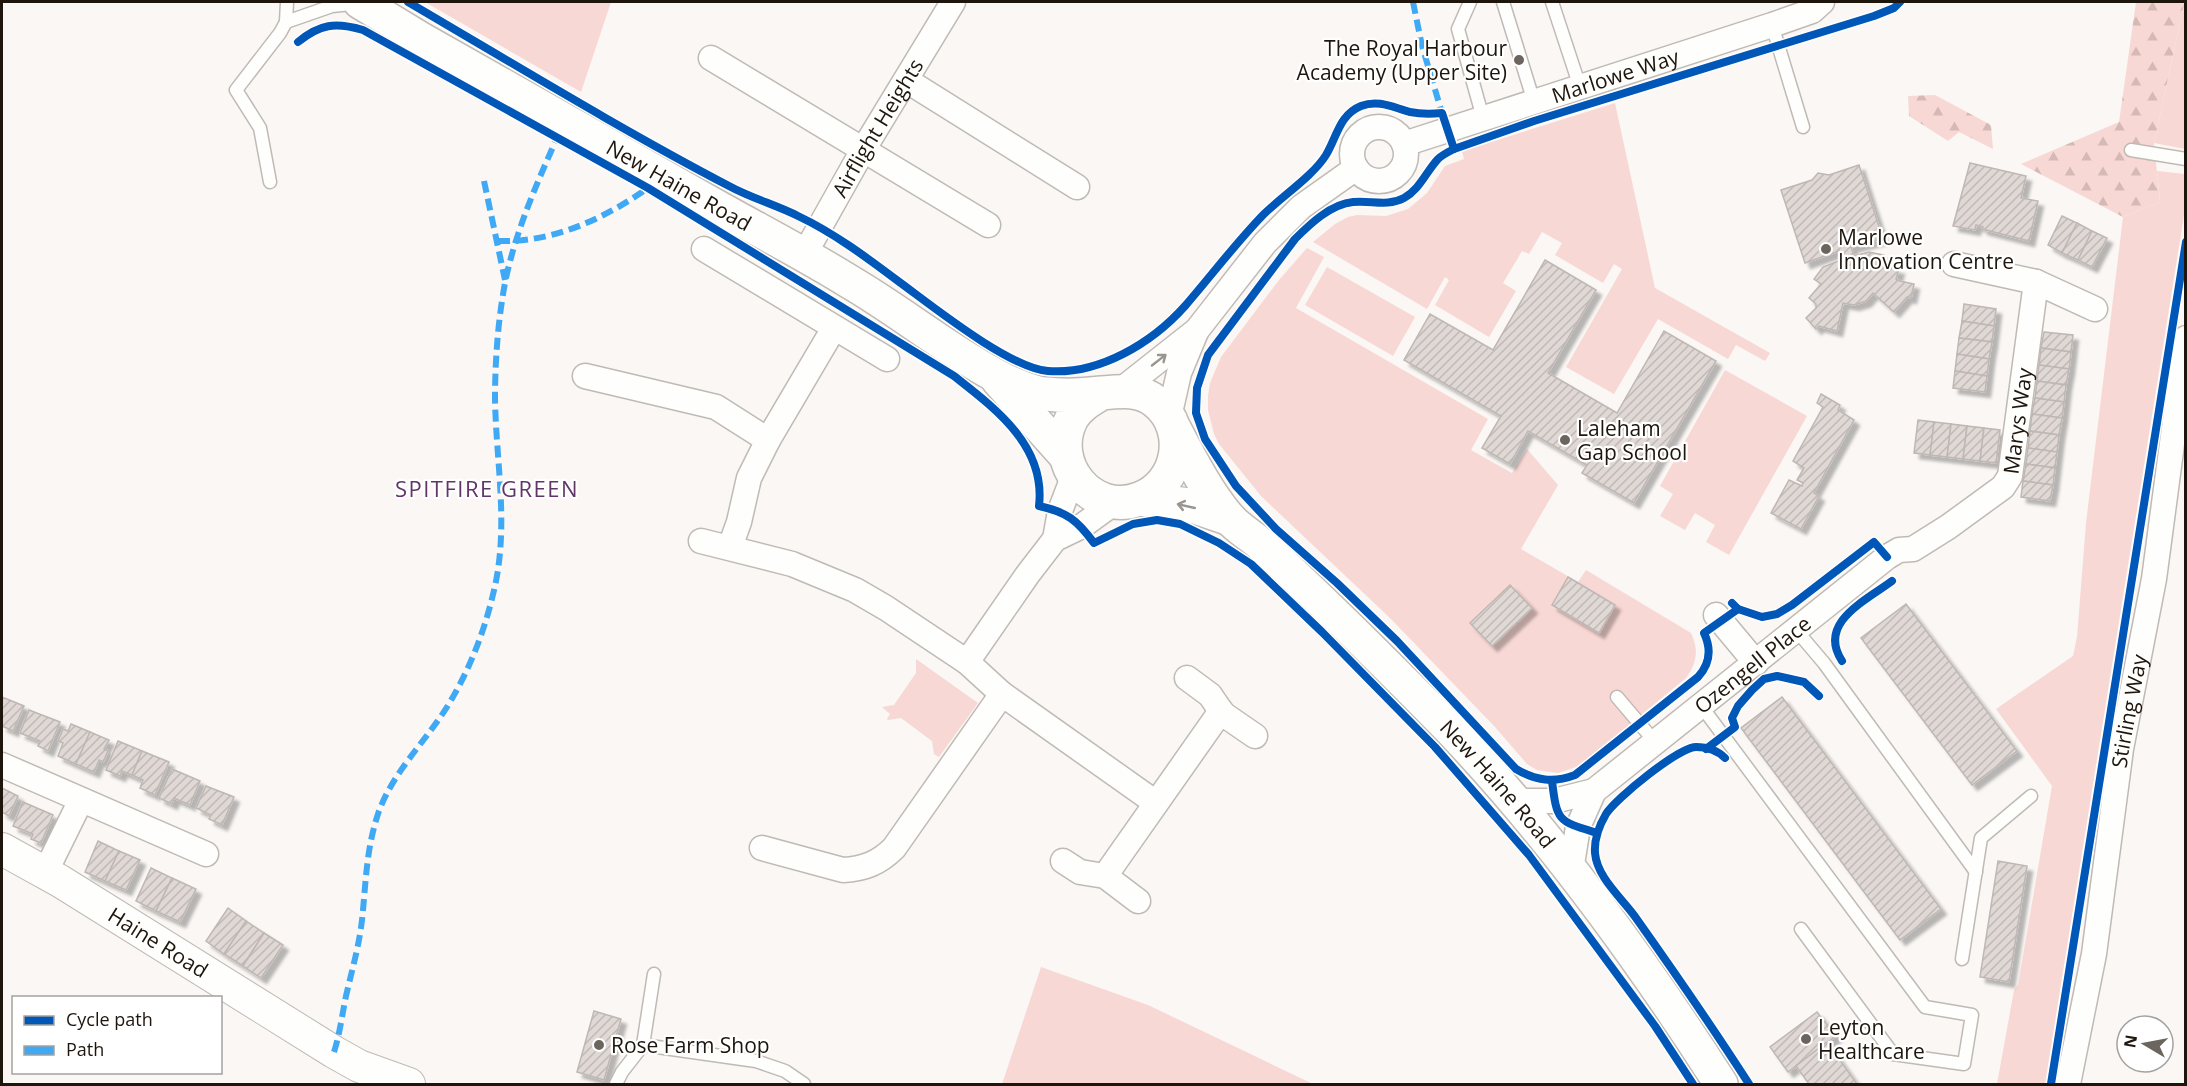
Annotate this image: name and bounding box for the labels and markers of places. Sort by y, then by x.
place label: The Royal Harbour Academy (Upper Site) [1297,34,1507,86]
marker: The Royal Harbour Academy (Upper Site) [1512,53,1526,67]
place label: Marlowe Innovation Centre [1838,223,2014,275]
marker: Marlowe Innovation Centre [1819,242,1833,256]
place label: Laleham Gap School [1577,414,1687,466]
marker: Laleham Gap School [1558,433,1572,447]
place label: Leyton Healthcare [1818,1013,1925,1065]
place label: Rose Farm Shop [611,1031,770,1059]
marker: Leyton Healthcare [1799,1032,1813,1046]
marker: Rose Farm Shop [592,1038,606,1052]

